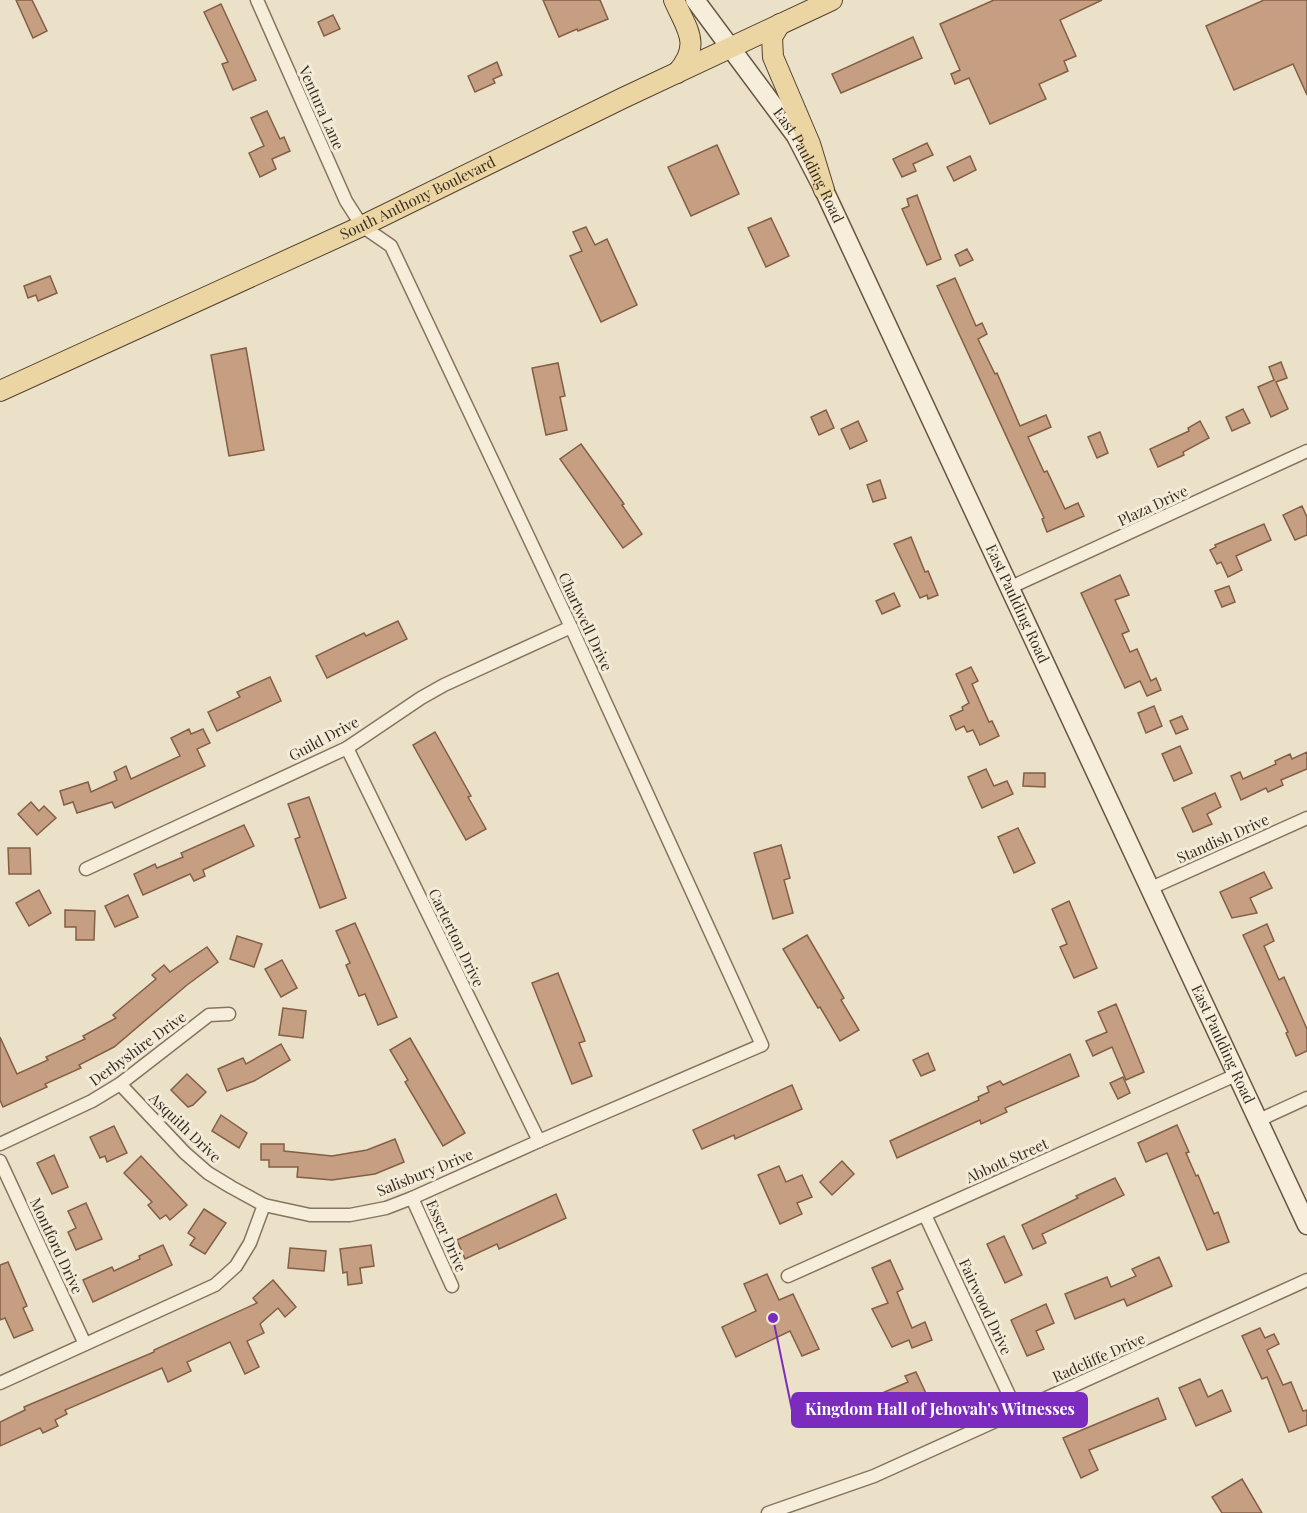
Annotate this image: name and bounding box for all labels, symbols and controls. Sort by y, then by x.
street label: Ventura Lane [294,62,349,153]
street label: East Paulding Road [769,103,849,226]
street label: South Anthony Boulevard [336,151,499,244]
street label: Plaza Drive [1114,480,1191,530]
street label: East Paulding Road [982,541,1055,666]
street label: Chartwell Drive [554,569,618,674]
street label: Guild Drive [285,711,362,765]
street label: Standish Drive [1173,809,1272,867]
street label: Carterton Drive [424,885,489,990]
street label: East Paulding Road [1187,981,1260,1107]
street label: Derbyshire Drive [85,1006,190,1090]
street label: Asquith Drive [145,1087,226,1167]
street label: Abbott Street [961,1133,1052,1188]
street label: Salisbury Drive [373,1144,476,1201]
street label: Montford Drive [26,1194,88,1297]
street label: Esser Drive [422,1196,472,1275]
street label: Fairwood Drive [955,1255,1017,1358]
street label: Radcliffe Drive [1049,1328,1148,1386]
callout: Kingdom Hall of Jehovah's Witnesses [792,1393,1087,1427]
text: Kingdom Hall of Jehovah's Witnesses [805,1398,1075,1419]

